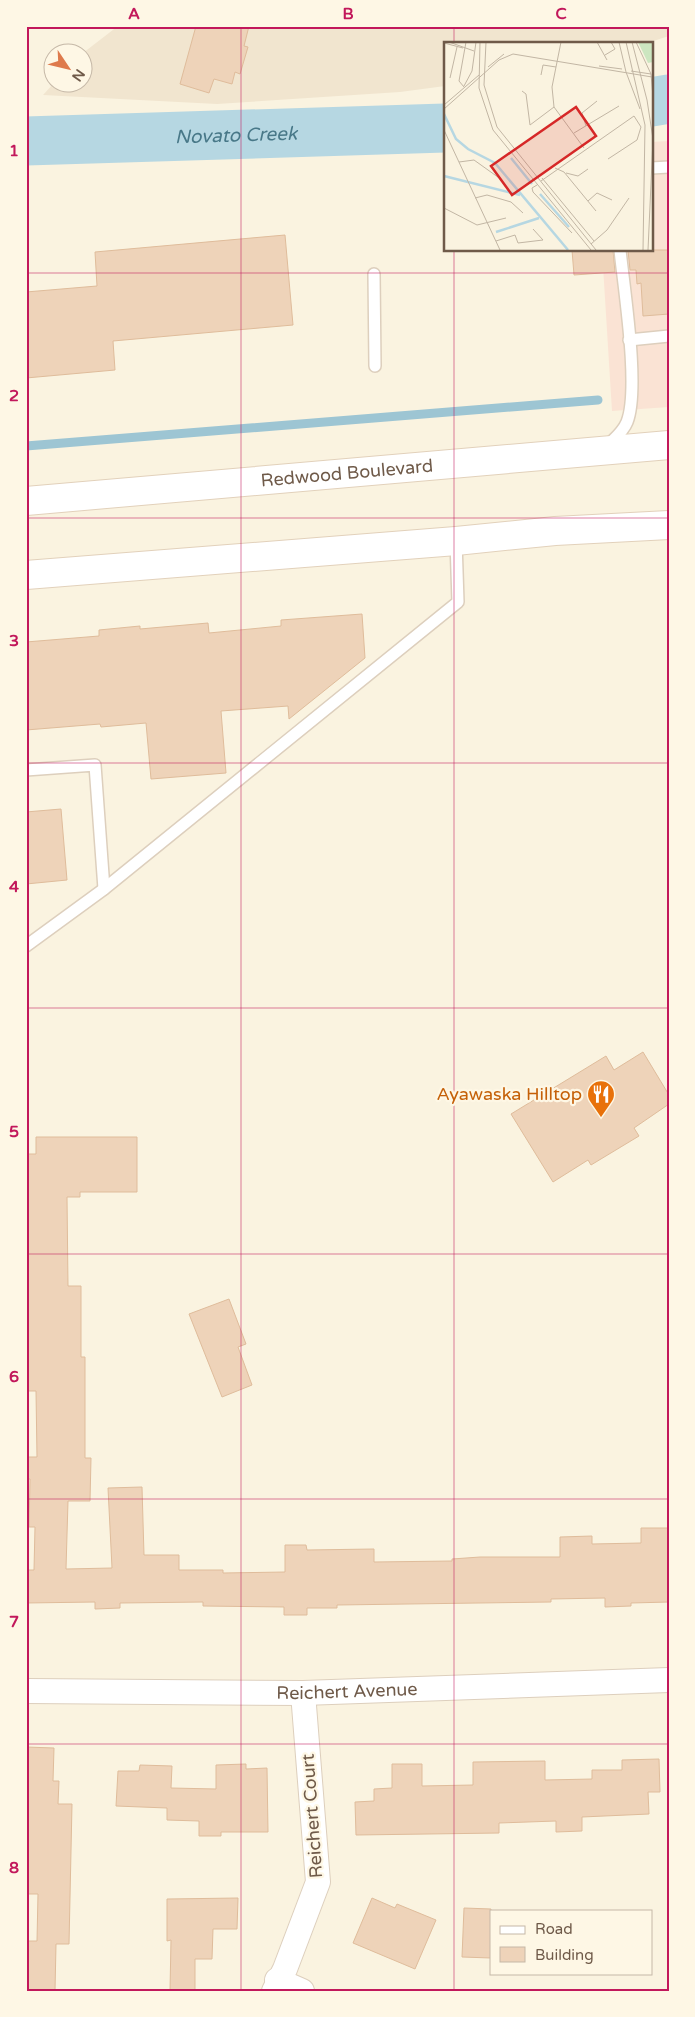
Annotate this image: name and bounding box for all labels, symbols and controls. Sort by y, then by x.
text: A [128,4,140,24]
text: B [342,4,354,24]
text: C [555,4,567,24]
north arrow [42,42,92,92]
inset map [444,42,652,251]
text: N [68,66,88,85]
water label: Novato Creek [174,123,299,148]
text: 1 [9,141,19,161]
text: 2 [9,386,19,406]
street label: Redwood Boulevard [260,455,434,492]
text: 3 [9,631,19,651]
text: 4 [9,877,19,897]
restaurant icon: Ayawaska Hilltop [586,1079,616,1118]
place label: Ayawaska Hilltop [436,1083,582,1105]
text: 5 [9,1122,19,1142]
text: 6 [9,1367,19,1387]
text: 7 [9,1612,19,1632]
street label: Reichert Avenue [276,1678,418,1704]
street label: Reichert Court [297,1753,327,1879]
text: 8 [9,1858,19,1878]
legend [490,1910,652,1974]
text: Road [535,1920,573,1938]
text: Building [535,1946,594,1964]

